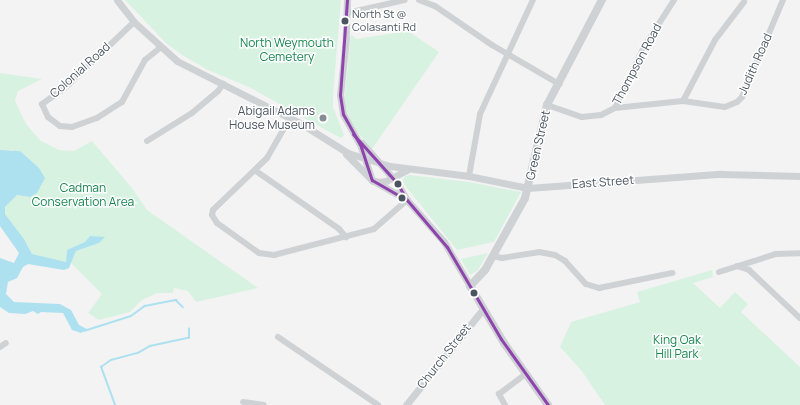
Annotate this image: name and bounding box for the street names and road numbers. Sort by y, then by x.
street label: Thompson Road [610,21,664,107]
street label: Judith Road [735,31,775,97]
street label: Colonial Road [47,39,113,101]
street label: Green Street [523,109,553,181]
street label: East Street [571,173,635,191]
street label: Church Street [414,321,474,391]

